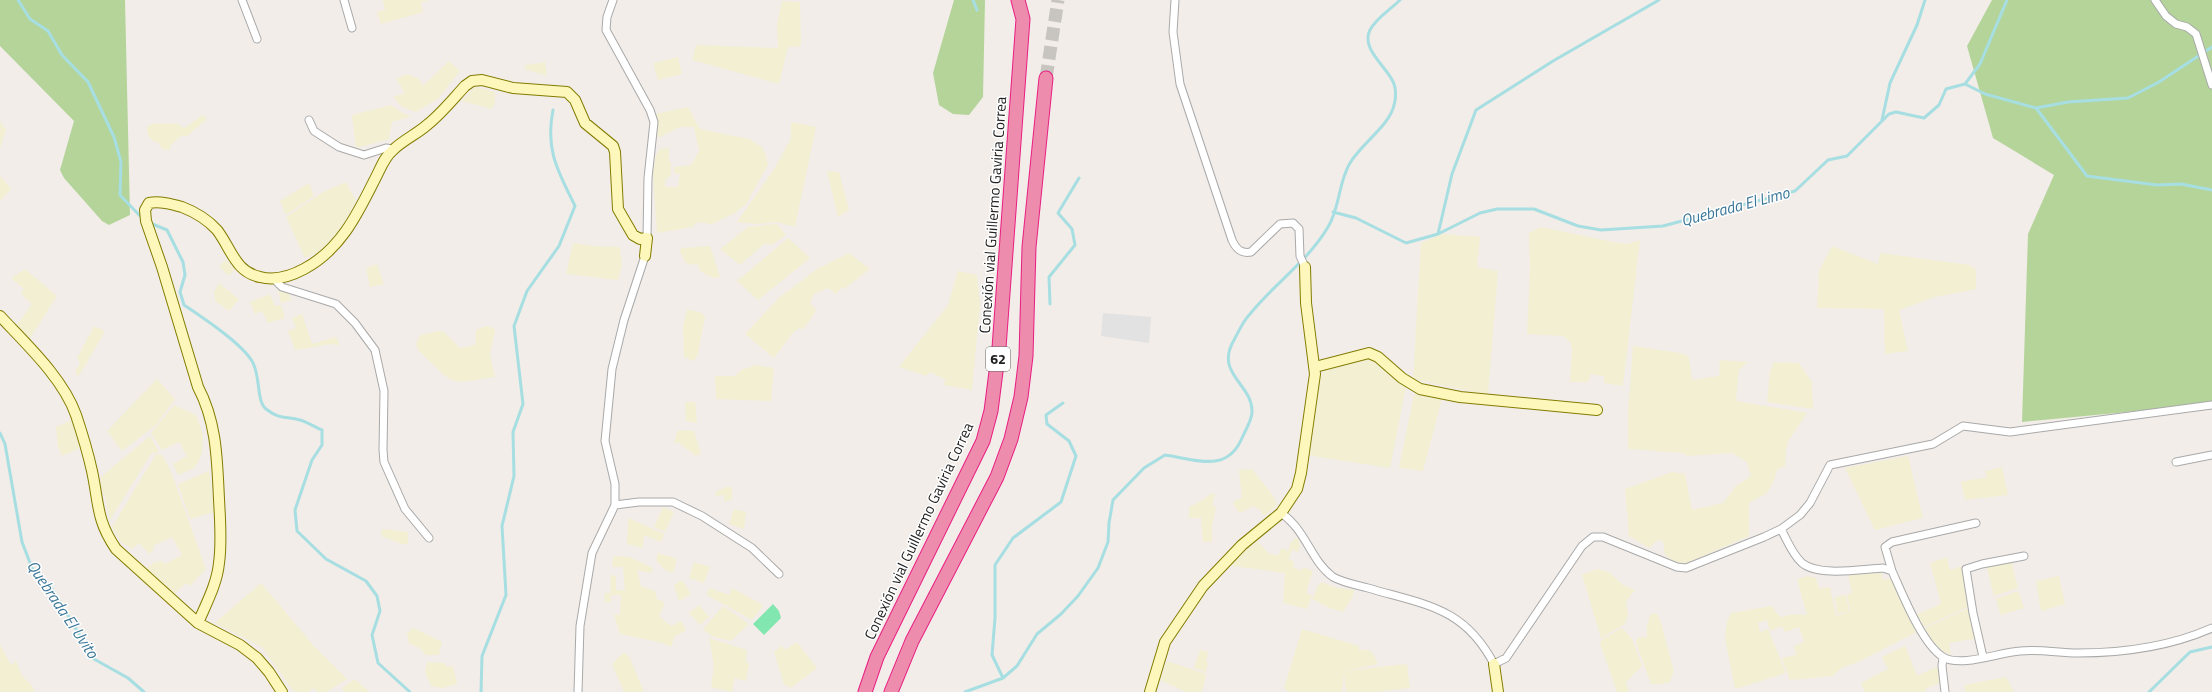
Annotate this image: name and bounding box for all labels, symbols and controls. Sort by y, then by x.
street label: Conexión vial Guillermo Gaviria Correa [973,95,1012,334]
water label: Quebrada El Limo [1678,180,1793,232]
road number: 62 [986,347,1010,371]
street label: Conexión vial Guillermo Gaviria Correa [858,418,979,643]
water label: Quebrada El Uvito [21,555,105,664]

